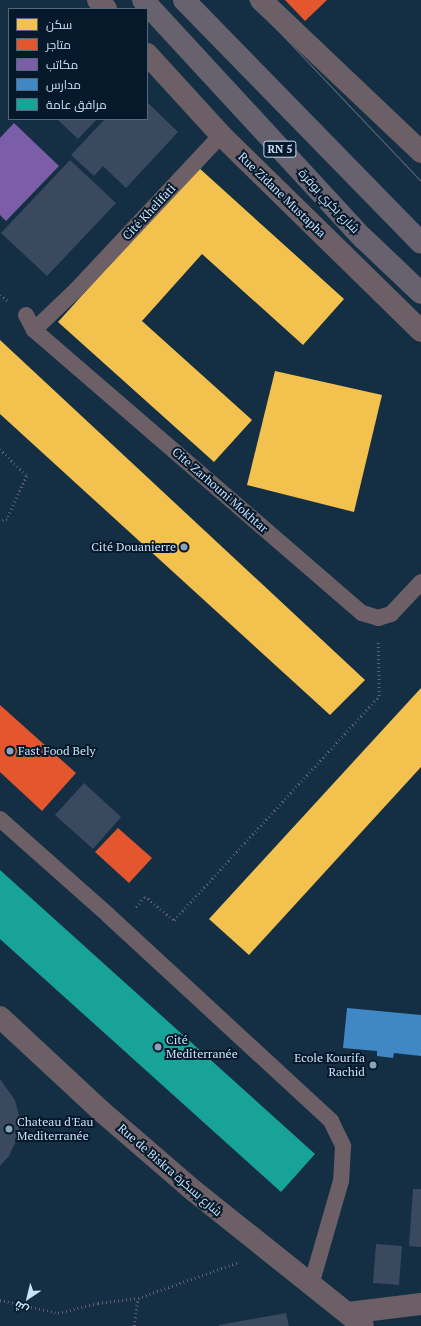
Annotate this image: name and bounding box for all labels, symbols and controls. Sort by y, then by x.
legend [8,8,148,120]
text: سكن [46,17,72,32]
text: متاجر [46,37,71,52]
text: مكاتب [46,57,78,72]
text: مدارس [46,77,81,92]
text: مرافق عامة [46,97,107,112]
road number: RN 5 [263,140,297,158]
street label: Rue Zidane Mustapha [235,149,329,241]
street label: شارع بكري بوقرة [296,166,362,236]
street label: Cité Khelifati [120,181,178,243]
street label: Cite Zarhouni Mokhtar [169,444,271,536]
place label: Cité Douanierre [91,540,176,554]
marker: Cité Douanierre [179,542,189,552]
place label: Fast Food Bely [18,744,96,758]
marker: Fast Food Bely [5,746,15,756]
place label: Cité Mediterranée [166,1033,238,1061]
marker: Cité Mediterranée [153,1042,163,1052]
place label: Ecole Kourifa Rachid [294,1051,365,1079]
marker: Ecole Kourifa Rachid [368,1060,378,1070]
place label: Chateau d'Eau Mediterranée [17,1115,93,1143]
street label: Rue de Biskra شارع بسكرة [115,1121,225,1219]
marker: Chateau d'Eau Mediterranée [4,1124,14,1134]
north arrow [8,1278,48,1318]
text: ش [11,1298,31,1318]

